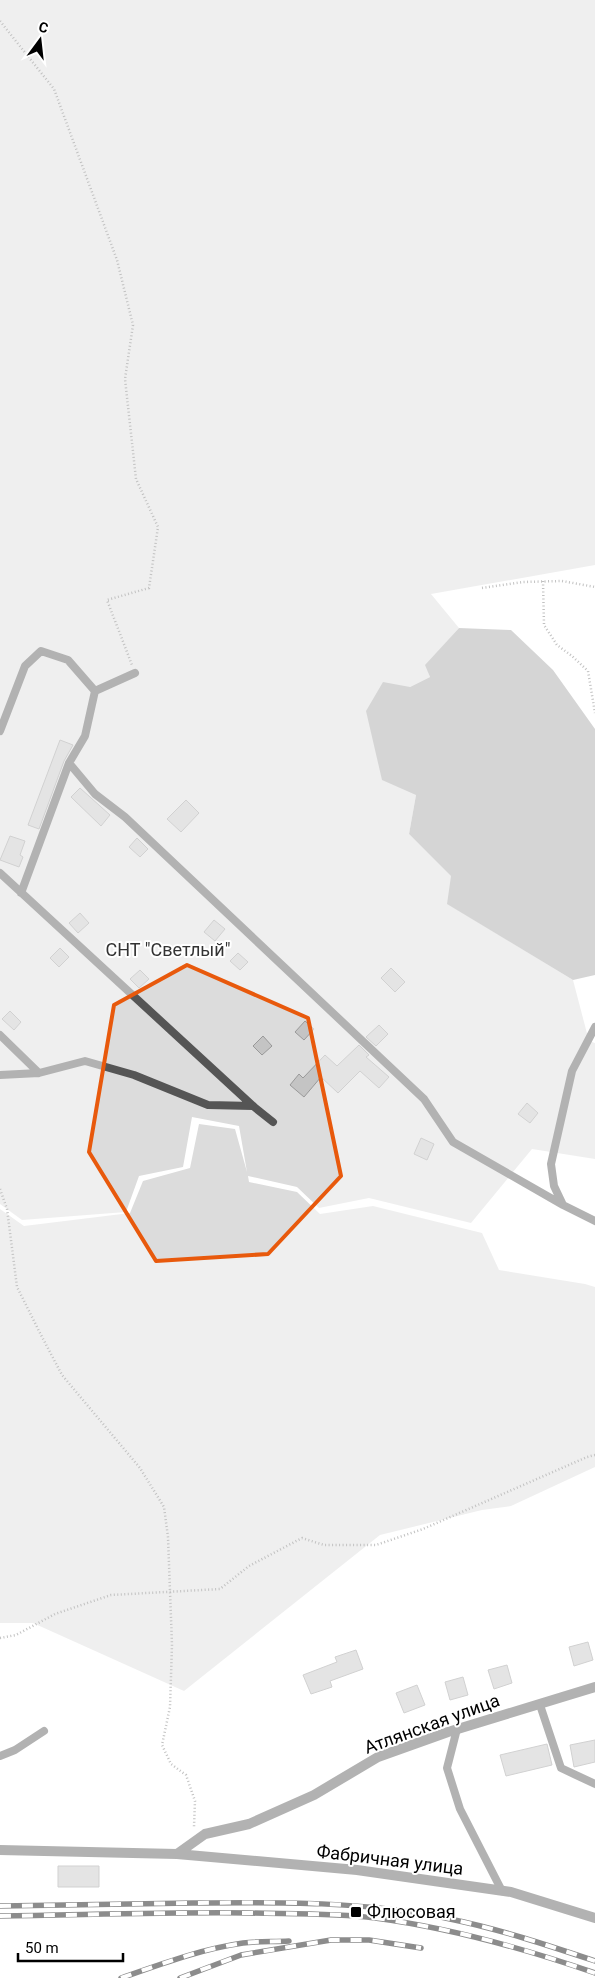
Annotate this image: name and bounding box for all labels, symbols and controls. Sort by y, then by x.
north arrow [15,15,65,65]
text: С [37,19,50,36]
park label: СНТ "Светлый" [106,939,230,960]
street label: Атлянская улица [361,1689,502,1758]
street label: Фабричная улица [315,1840,465,1879]
place label: Флюсовая [367,1901,456,1922]
marker: Флюсовая [349,1905,363,1919]
scale bar [18,1930,122,1962]
text: 50 m [25,1939,59,1957]

